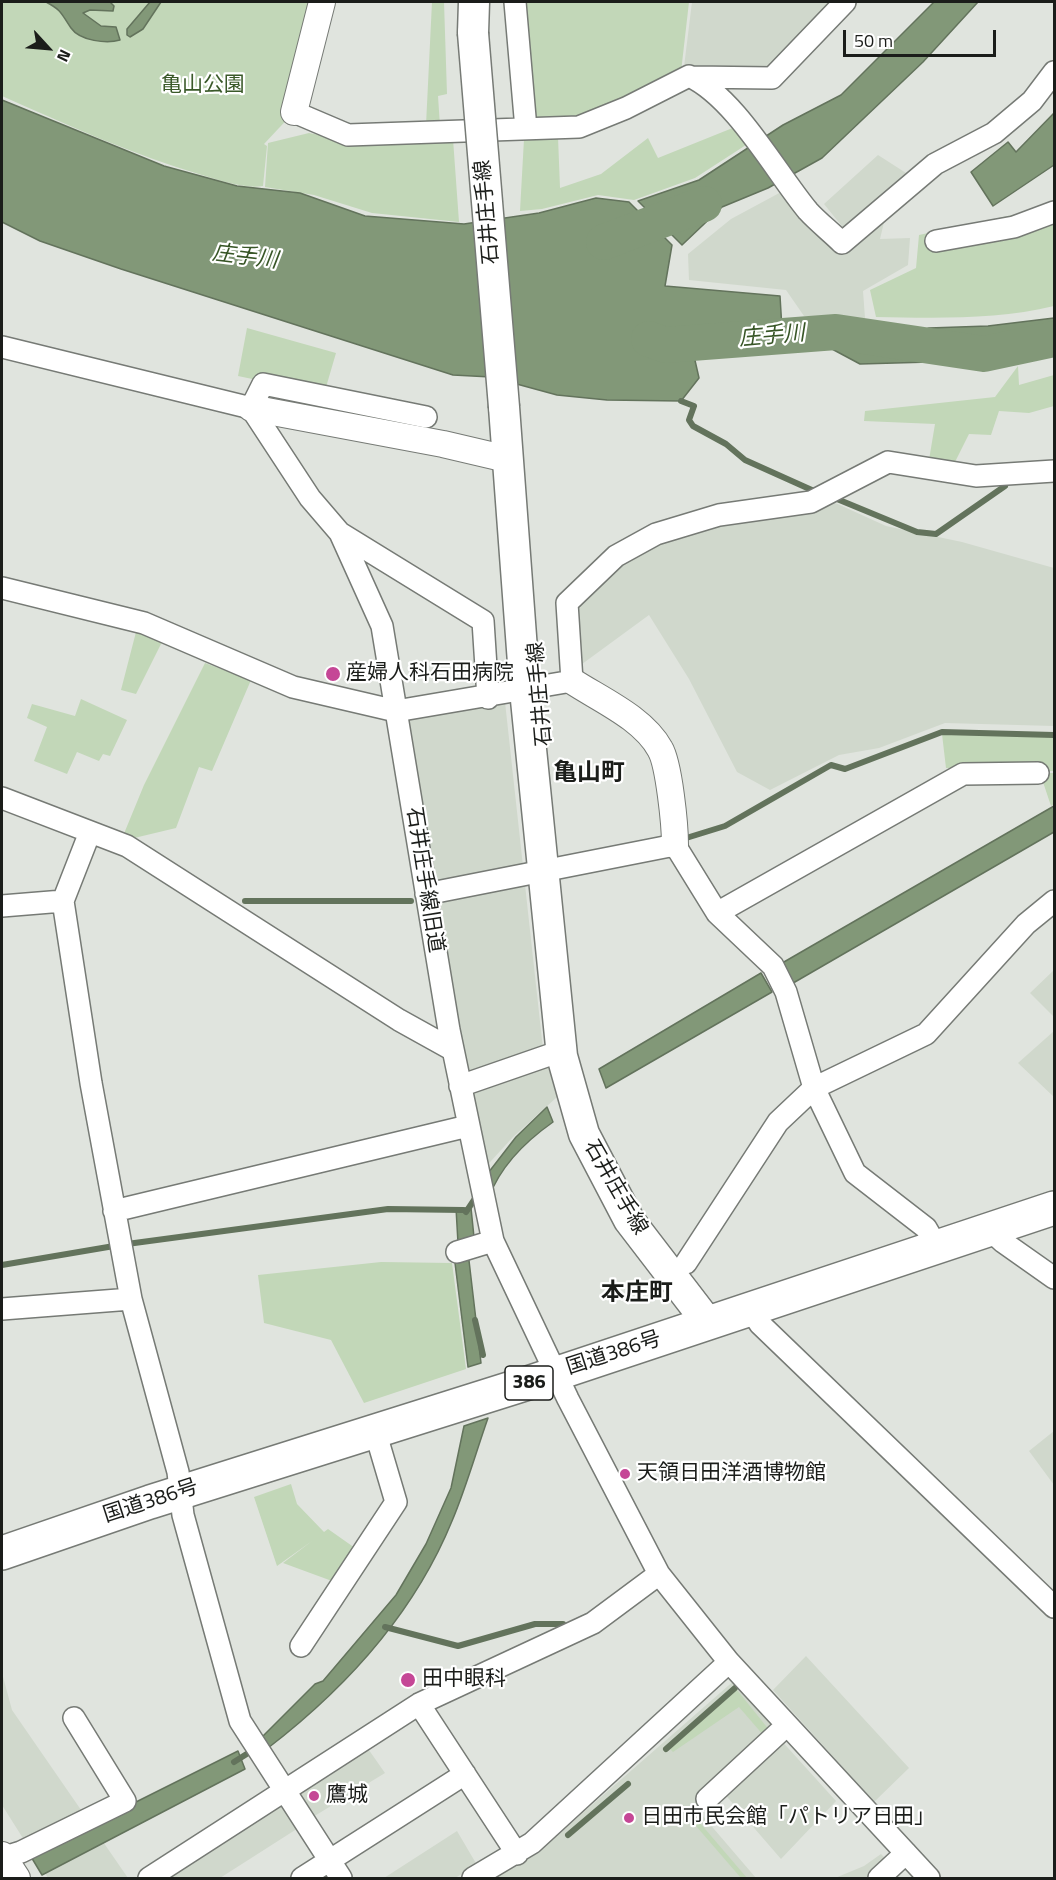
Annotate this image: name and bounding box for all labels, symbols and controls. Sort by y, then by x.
north arrow [18,18,78,78]
scale bar [846,18,999,56]
text: 50 m [854,27,893,54]
text: N [51,46,77,66]
park label: 亀山公園 [161,73,245,99]
street label: 石井庄手線 [471,159,505,265]
water label: 庄手川 [211,241,279,275]
water label: 庄手川 [738,321,806,353]
street label: 石井庄手線 [524,641,558,747]
place label: 産婦人科石田病院 [346,661,514,687]
marker: 産婦人科石田病院 [324,665,342,683]
district label: 亀山町 [553,760,625,788]
street label: 石井庄手線旧道 [400,805,448,955]
street label: 石井庄手線 [578,1136,652,1240]
district label: 本庄町 [601,1280,673,1308]
street label: 国道386号 [563,1327,665,1381]
road number: 386 [505,1366,553,1400]
place label: 天領日田洋酒博物館 [637,1461,826,1487]
marker: 天領日田洋酒博物館 [618,1467,632,1481]
street label: 国道386号 [100,1475,202,1529]
place label: 田中眼科 [422,1667,506,1693]
marker: 田中眼科 [399,1671,417,1689]
place label: 鷹城 [326,1783,368,1809]
marker: 鷹城 [307,1789,321,1803]
place label: 日田市民会館「パトリア日田」 [641,1805,935,1831]
marker: 日田市民会館「パトリア日田」 [622,1811,636,1825]

